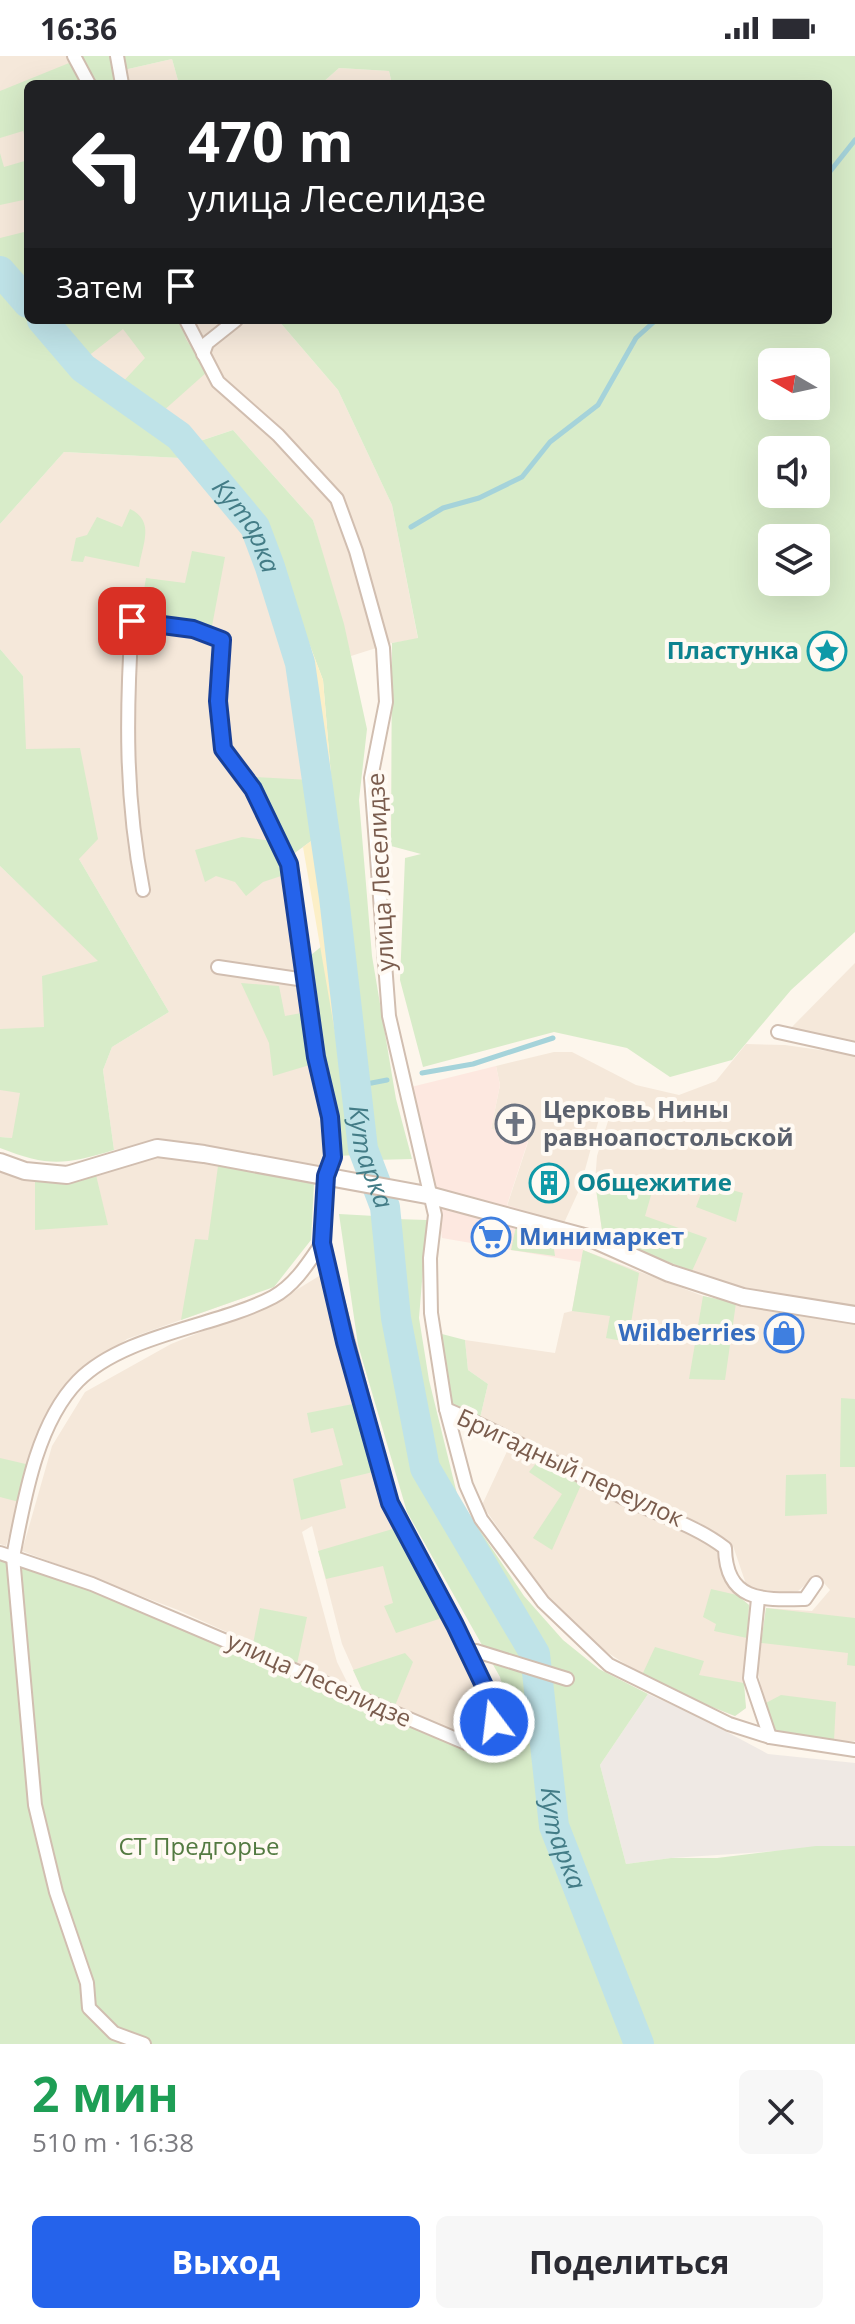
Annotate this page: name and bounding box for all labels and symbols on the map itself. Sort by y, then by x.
north arrow [758,348,830,420]
water label: Кутарка [205,470,290,578]
pin [98,587,166,655]
place icon: Пластунка [806,630,848,672]
place label: Пластунка [667,633,799,666]
street label: улица Леселидзе [358,772,401,972]
place label: Церковь Нины равноапостольской [543,1092,794,1153]
water label: Кутарка [341,1103,403,1214]
church icon: Церковь Нины равноапостольской [494,1103,536,1145]
building icon: Общежитие [528,1162,570,1204]
place label: Общежитие [577,1165,732,1198]
supermarket icon: Минимаркет [470,1216,512,1258]
place label: Минимаркет [519,1219,684,1252]
shop icon: Wildberries [763,1312,805,1354]
place label: Wildberries [618,1315,756,1348]
street label: Бригадный переулок [452,1400,690,1534]
street label: улица Леселидзе [222,1623,417,1734]
position arrow [452,1680,536,1764]
water label: Кутарка [533,1785,596,1895]
park label: СТ Предгорье [118,1829,280,1862]

